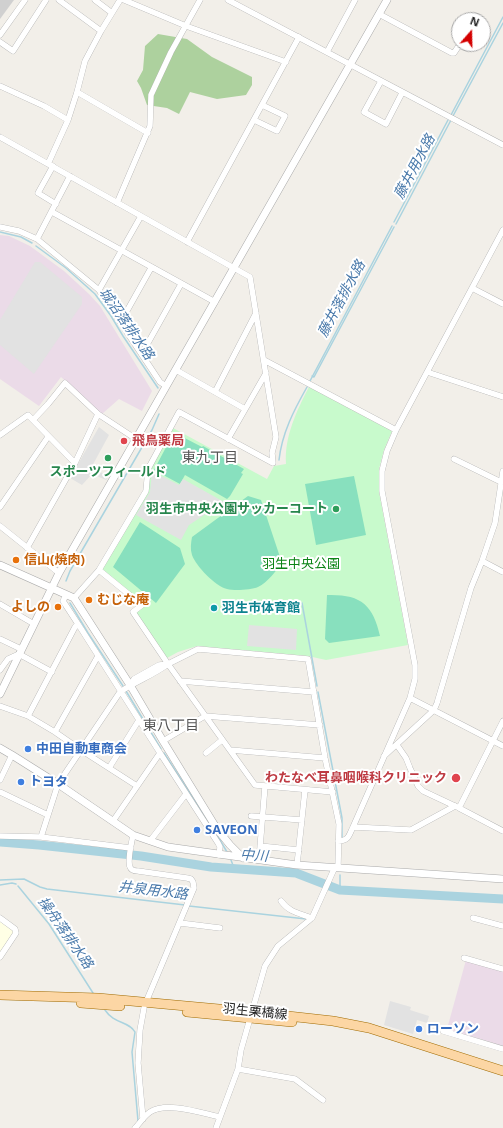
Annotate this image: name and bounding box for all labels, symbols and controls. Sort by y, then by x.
north arrow [451,12,491,52]
text: N [468,13,482,30]
water label: 藤井用水路 [391,132,439,202]
water label: 藤井落排水路 [315,258,369,340]
water label: 城沼落排水路 [95,285,157,363]
place label: 飛鳥薬局 [132,433,184,449]
marker: 飛鳥薬局 [119,436,129,446]
district label: 東九丁目 [182,450,238,466]
marker: スポーツフィ一ルド [103,453,113,463]
place label: スポーツフィ一ルド [50,464,166,480]
place label: 羽生市中央公園サッカーコート [146,501,328,517]
marker: 羽生市中央公園サッカーコート [331,504,341,514]
place label: 信山(焼肉) [24,552,85,568]
marker: 信山(焼肉) [11,555,21,565]
park label: 羽生中央公園 [262,556,340,572]
place label: むじな庵 [97,592,149,608]
marker: むじな庵 [84,595,94,605]
place label: よしの [11,599,50,615]
place label: 羽生市体育館 [222,600,300,616]
marker: よしの [53,602,63,612]
marker: 羽生市体育館 [209,603,219,613]
district label: 東八丁目 [143,718,199,734]
place label: 中田自動車商会 [36,741,127,757]
marker: 中田自動車商会 [23,744,33,754]
place label: わたなべ耳鼻咽喉科クリニック [265,770,447,786]
marker: わたなべ耳鼻咽喉科クリニック [450,772,462,784]
place label: トヨタ [29,774,68,790]
marker: トヨタ [16,777,26,787]
place label: SAVEON [205,822,258,838]
marker: SAVEON [192,825,202,835]
water label: 中川 [239,847,269,865]
water label: 井泉用水路 [117,878,189,904]
water label: 操舟落排水路 [34,894,96,972]
street label: 羽生栗橋線 [222,1001,288,1023]
place label: ローソン [427,1021,479,1037]
marker: ローソン [414,1024,424,1034]

